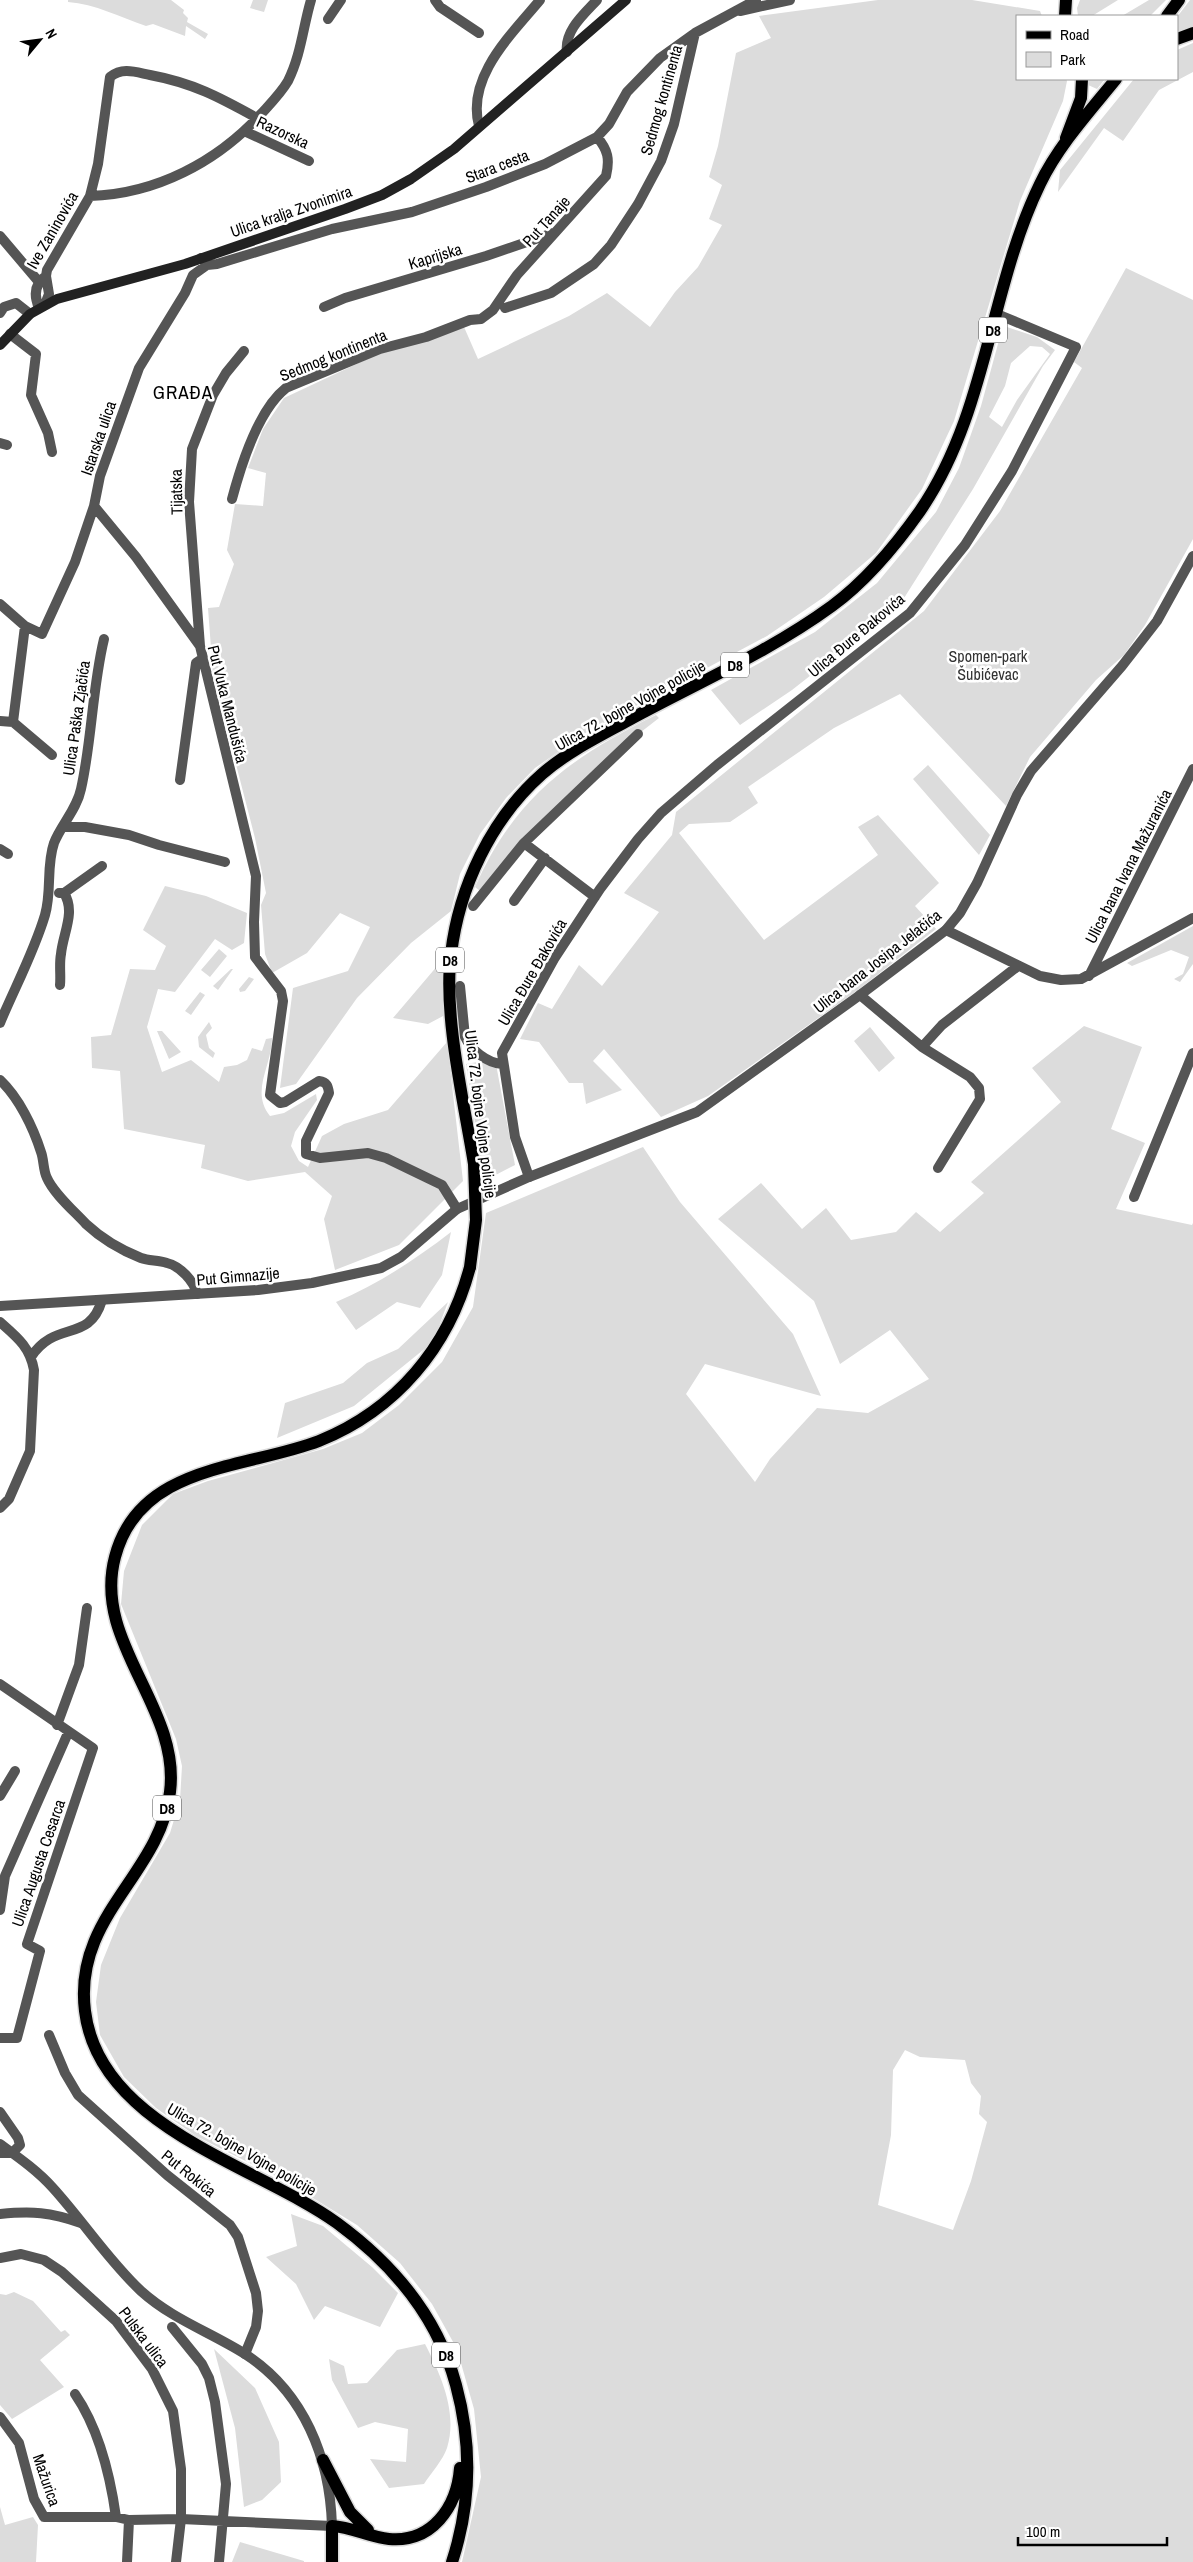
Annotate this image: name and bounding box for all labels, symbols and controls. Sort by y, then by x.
north arrow [15,15,65,65]
legend [1016,15,1178,80]
text: Road [1060,24,1089,45]
text: N [41,26,61,42]
street label: Sedmog kontinenta [635,42,687,158]
text: Park [1060,49,1086,70]
street label: Razorska [253,110,313,154]
street label: Stara cesta [462,144,533,188]
street label: Ulica kralja Zvonimira [227,180,356,242]
street label: Ive Zaninovića [21,187,83,273]
street label: Put Tanaje [517,191,575,251]
street label: Kaprijska [406,237,465,275]
road number: D8 [979,318,1007,342]
street label: Sedmog kontinenta [276,323,391,387]
district label: GRAĐA [153,379,213,405]
street label: Istarska ulica [75,397,121,478]
street label: Tijatska [165,468,187,515]
street label: Ulica Đure Đakovića [803,587,910,682]
street label: Put Vuka Mandušića [203,643,253,766]
park label: Spomen-park Šubićevac [949,645,1028,685]
road number: D8 [721,652,749,678]
street label: Ulica 72. bojne Vojne policije [551,654,709,756]
street label: Ulica Paška Zjačića [57,658,95,777]
street label: Ulica bana Ivana Mažuranića [1079,784,1177,947]
street label: Ulica bana Josipa Jelačića [808,904,946,1018]
street label: Ulica Đure Đakovića [492,914,572,1030]
road number: D8 [436,948,464,972]
street label: Ulica 72. bojne Vojne policije [460,1029,502,1199]
street label: Put Gimnazije [196,1261,280,1291]
street label: Ulica Augusta Cesarca [6,1796,70,1930]
road number: D8 [153,1796,181,1820]
street label: Ulica 72. bojne Vojne policije [163,2097,321,2201]
street label: Put Rokića [157,2144,221,2202]
street label: Pulska ulica [114,2302,174,2372]
road number: D8 [432,2342,460,2368]
street label: Mažurica [28,2451,66,2510]
scale bar [1018,2514,1167,2546]
text: 100 m [1026,2521,1060,2542]

